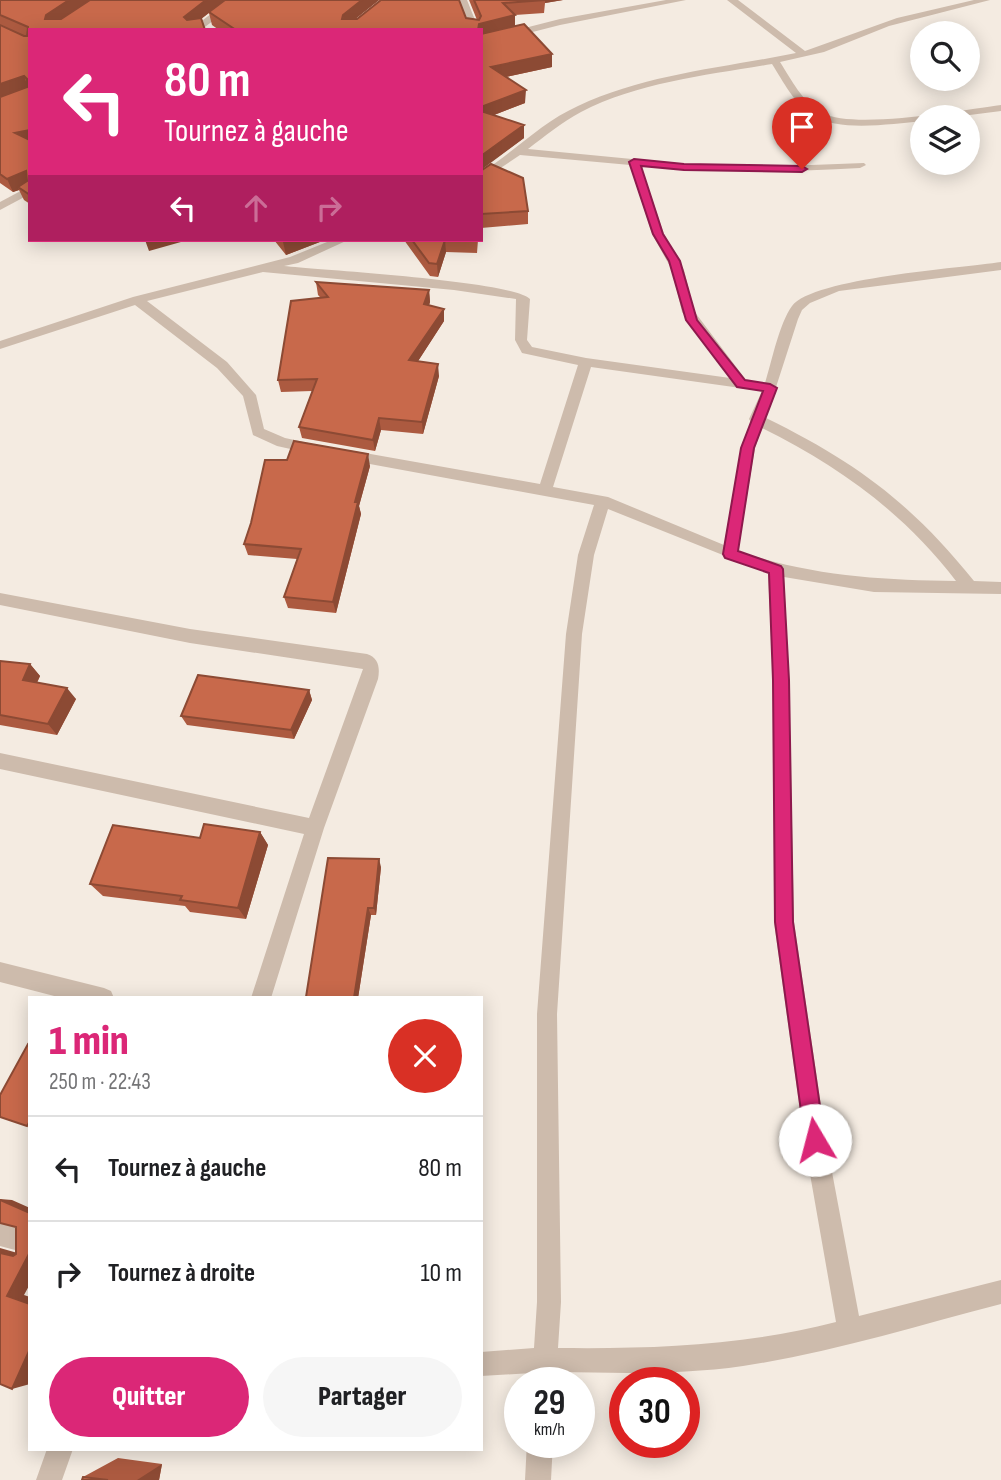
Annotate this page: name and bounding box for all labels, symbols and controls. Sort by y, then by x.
map controls [910,21,980,175]
button: search [910,21,980,91]
text: 80 m [164,52,251,111]
icon: left [49,56,140,147]
pin [772,97,832,169]
button: layers [910,105,980,175]
icon: arrive [783,108,821,146]
text: Tournez à gauche [164,112,349,151]
icon: left [164,189,202,227]
icon: ahead [237,189,275,227]
icon: right [310,189,348,227]
text: 1 min [49,1016,129,1067]
button: close [388,1019,462,1093]
text: 250 m · 22:43 [49,1068,151,1096]
position arrow [778,1103,852,1177]
icon: left [49,1150,87,1188]
text: Tournez à gauche [108,1153,266,1184]
text: 80 m [418,1153,462,1184]
icon: right [49,1255,87,1293]
text: Tournez à droite [108,1258,255,1289]
text: 10 m [420,1258,462,1289]
button: Quitter [49,1357,249,1437]
button: Partager [263,1357,462,1437]
speed limit sign: 30 [609,1367,700,1458]
text: 29 [534,1382,565,1425]
text: km/h [534,1419,565,1440]

